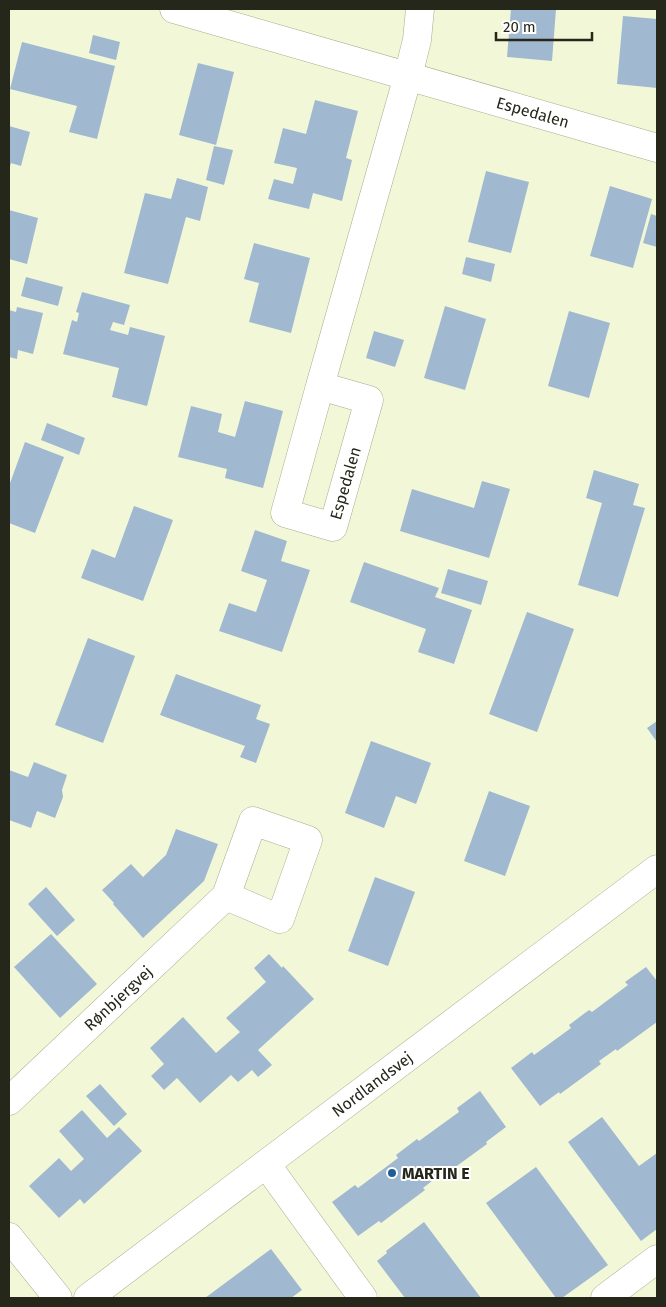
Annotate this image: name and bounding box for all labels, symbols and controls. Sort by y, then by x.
scale bar [496,10,592,42]
text: 20 m [503,18,536,36]
street label: Espedalen [494,93,572,132]
street label: Espedalen [326,444,365,522]
street label: Rønbjergvej [80,962,156,1035]
street label: Nordlandsvej [328,1048,416,1121]
place label: MARTIN E [402,1164,470,1183]
marker: MARTIN E [386,1167,398,1179]

